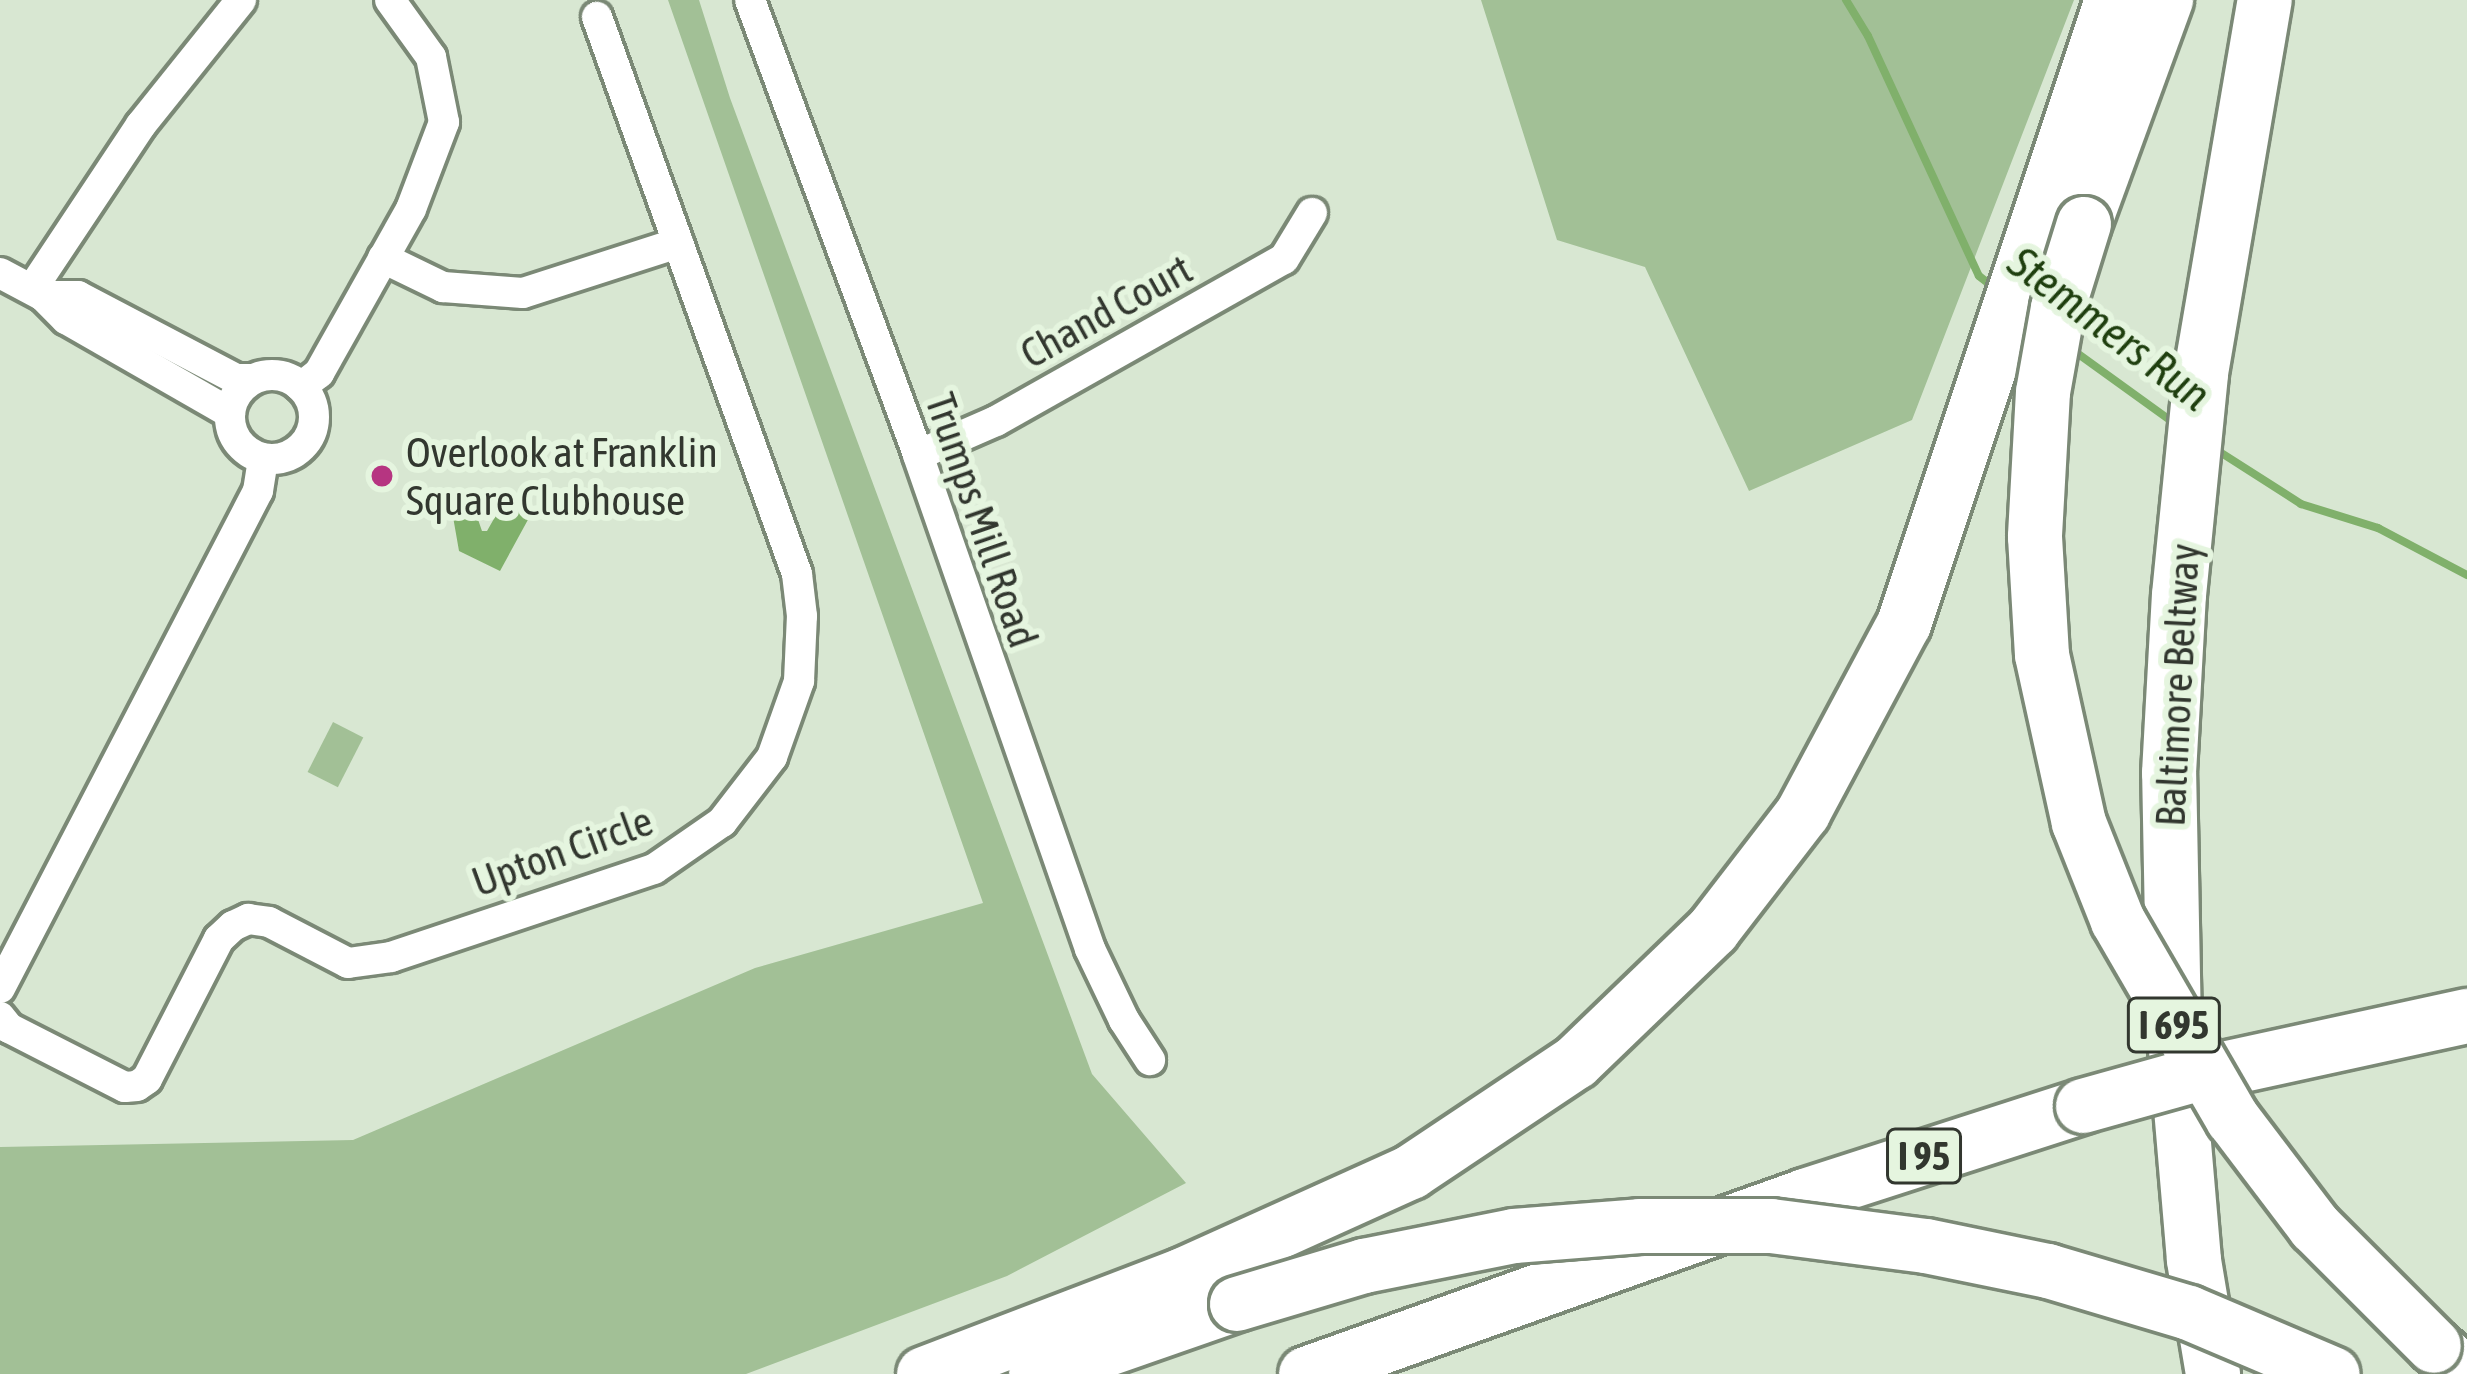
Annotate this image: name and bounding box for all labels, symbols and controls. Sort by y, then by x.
water label: Stemmers Run [1998,236,2220,422]
street label: Chand Court [1012,243,1200,379]
street label: Trumps Mill Road [915,386,1049,654]
place label: Overlook at Franklin Square Clubhouse [406,427,718,526]
marker: Overlook at Franklin Square Clubhouse [369,463,395,489]
street label: Baltimore Beltway [2144,542,2210,828]
street label: Upton Circle [465,795,659,907]
road number: I 695 [2126,992,2222,1058]
road number: I 95 [1885,1123,1963,1189]

